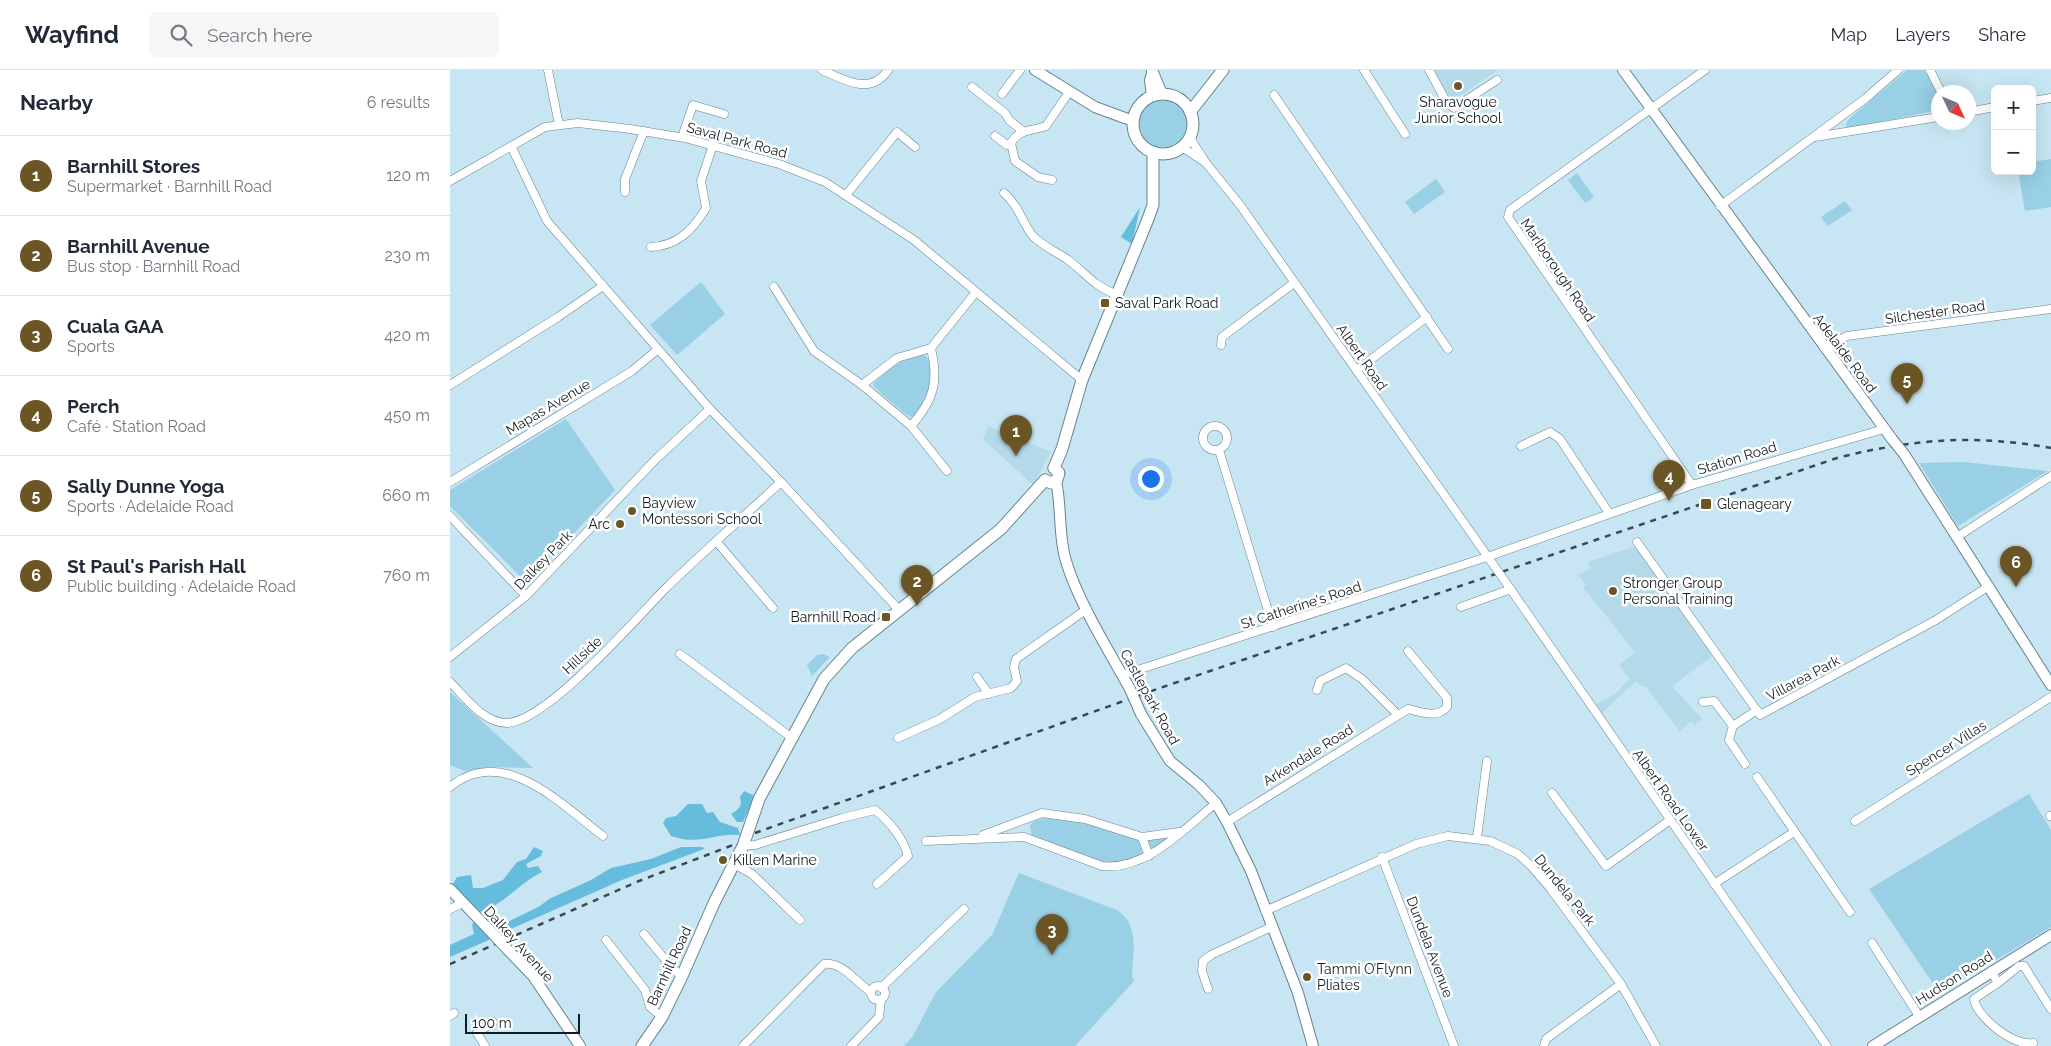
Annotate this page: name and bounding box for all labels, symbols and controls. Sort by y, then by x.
search box [149,12,499,57]
text: Wayfind [25,20,119,49]
icon: search [167,21,195,49]
text: Search here [207,24,312,46]
text: Map [1831,24,1867,45]
text: Layers [1895,24,1950,45]
text: Share [1978,24,2026,45]
marker: Sharavogue Junior School [1452,80,1464,92]
north arrow [1931,85,1976,130]
map controls [1991,85,2036,175]
button: + [1991,85,2036,130]
text: Nearby [20,90,93,115]
text: 6 results [367,93,430,112]
place label: Sharavogue Junior School [1414,94,1502,126]
street label: Saval Park Road [685,119,789,161]
button: − [1991,130,2036,175]
text: Barnhill Stores [67,155,200,177]
text: 1 [32,166,40,185]
text: 120 m [386,166,430,185]
text: Supermarket · Barnhill Road [67,177,272,196]
street label: Marlborough Road [1518,215,1598,325]
text: Barnhill Avenue [67,235,210,257]
text: 2 [31,246,41,265]
text: 230 m [385,246,430,265]
text: Bus stop · Barnhill Road [67,257,240,276]
place label: Saval Park Road [1115,295,1219,311]
marker: Saval Park Road [1099,297,1111,309]
street label: Silchester Road [1884,297,1986,327]
street label: Adelaide Road [1810,310,1880,396]
text: Cuala GAA [67,315,163,337]
street label: Albert Road [1333,321,1391,393]
text: 3 [32,326,40,345]
text: 420 m [384,326,430,345]
text: Sports [67,337,115,356]
pin: 5 [1891,363,1923,404]
street label: Mapas Avenue [503,376,593,438]
text: Perch [67,395,119,417]
text: 4 [31,406,41,425]
text: 450 m [384,406,430,425]
pin: 1 [1000,415,1032,456]
text: Café · Station Road [67,417,206,436]
street label: Station Road [1695,438,1779,478]
pin: 4 [1653,460,1685,501]
your location [1138,466,1164,492]
text: Sally Dunne Yoga [67,475,224,497]
text: 5 [32,486,40,505]
text: 660 m [382,486,430,505]
place label: Bayview Montessori School [642,495,762,527]
place label: Glenageary [1717,496,1792,512]
text: Sports · Adelaide Road [67,497,234,516]
marker: Glenageary [1699,497,1713,511]
marker: Bayview Montessori School [626,505,638,517]
place label: Arc [588,516,610,532]
marker: Arc [614,518,626,530]
street label: Dalkey Park [511,527,575,593]
pin: 6 [2000,546,2032,587]
text: St Paul's Parish Hall [67,555,246,577]
pin: 2 [901,565,933,606]
text: 6 [31,566,41,585]
text: 760 m [383,566,430,585]
place label: Stronger Group Personal Training [1623,575,1733,607]
text: Public building · Adelaide Road [67,577,296,596]
street label: St Catherine's Road [1239,578,1363,632]
marker: Stronger Group Personal Training [1607,585,1619,597]
place label: Barnhill Road [790,609,876,625]
marker: Barnhill Road [880,611,892,623]
street label: Hillside [559,633,605,677]
street label: Castlepark Road [1117,647,1183,747]
street label: Villarea Park [1764,652,1843,704]
street label: Spencer Villas [1903,717,1989,779]
street label: Arkendale Road [1260,721,1356,789]
street label: Albert Road Lower [1630,746,1712,854]
street label: Dundela Park [1531,851,1599,929]
place label: Killen Marine [733,852,817,868]
marker: Killen Marine [717,854,729,866]
street label: Dundela Avenue [1403,894,1457,1000]
street label: Dalkey Avenue [481,903,557,985]
pin: 3 [1036,914,1068,955]
street label: Barnhill Road [644,924,694,1008]
street label: Hudson Road [1913,948,1995,1008]
place label: Tammi O’Flynn Pliates [1317,961,1412,993]
marker: Tammi O’Flynn Pliates [1301,971,1313,983]
scale bar [465,1011,580,1034]
text: 100 m [472,1015,512,1031]

